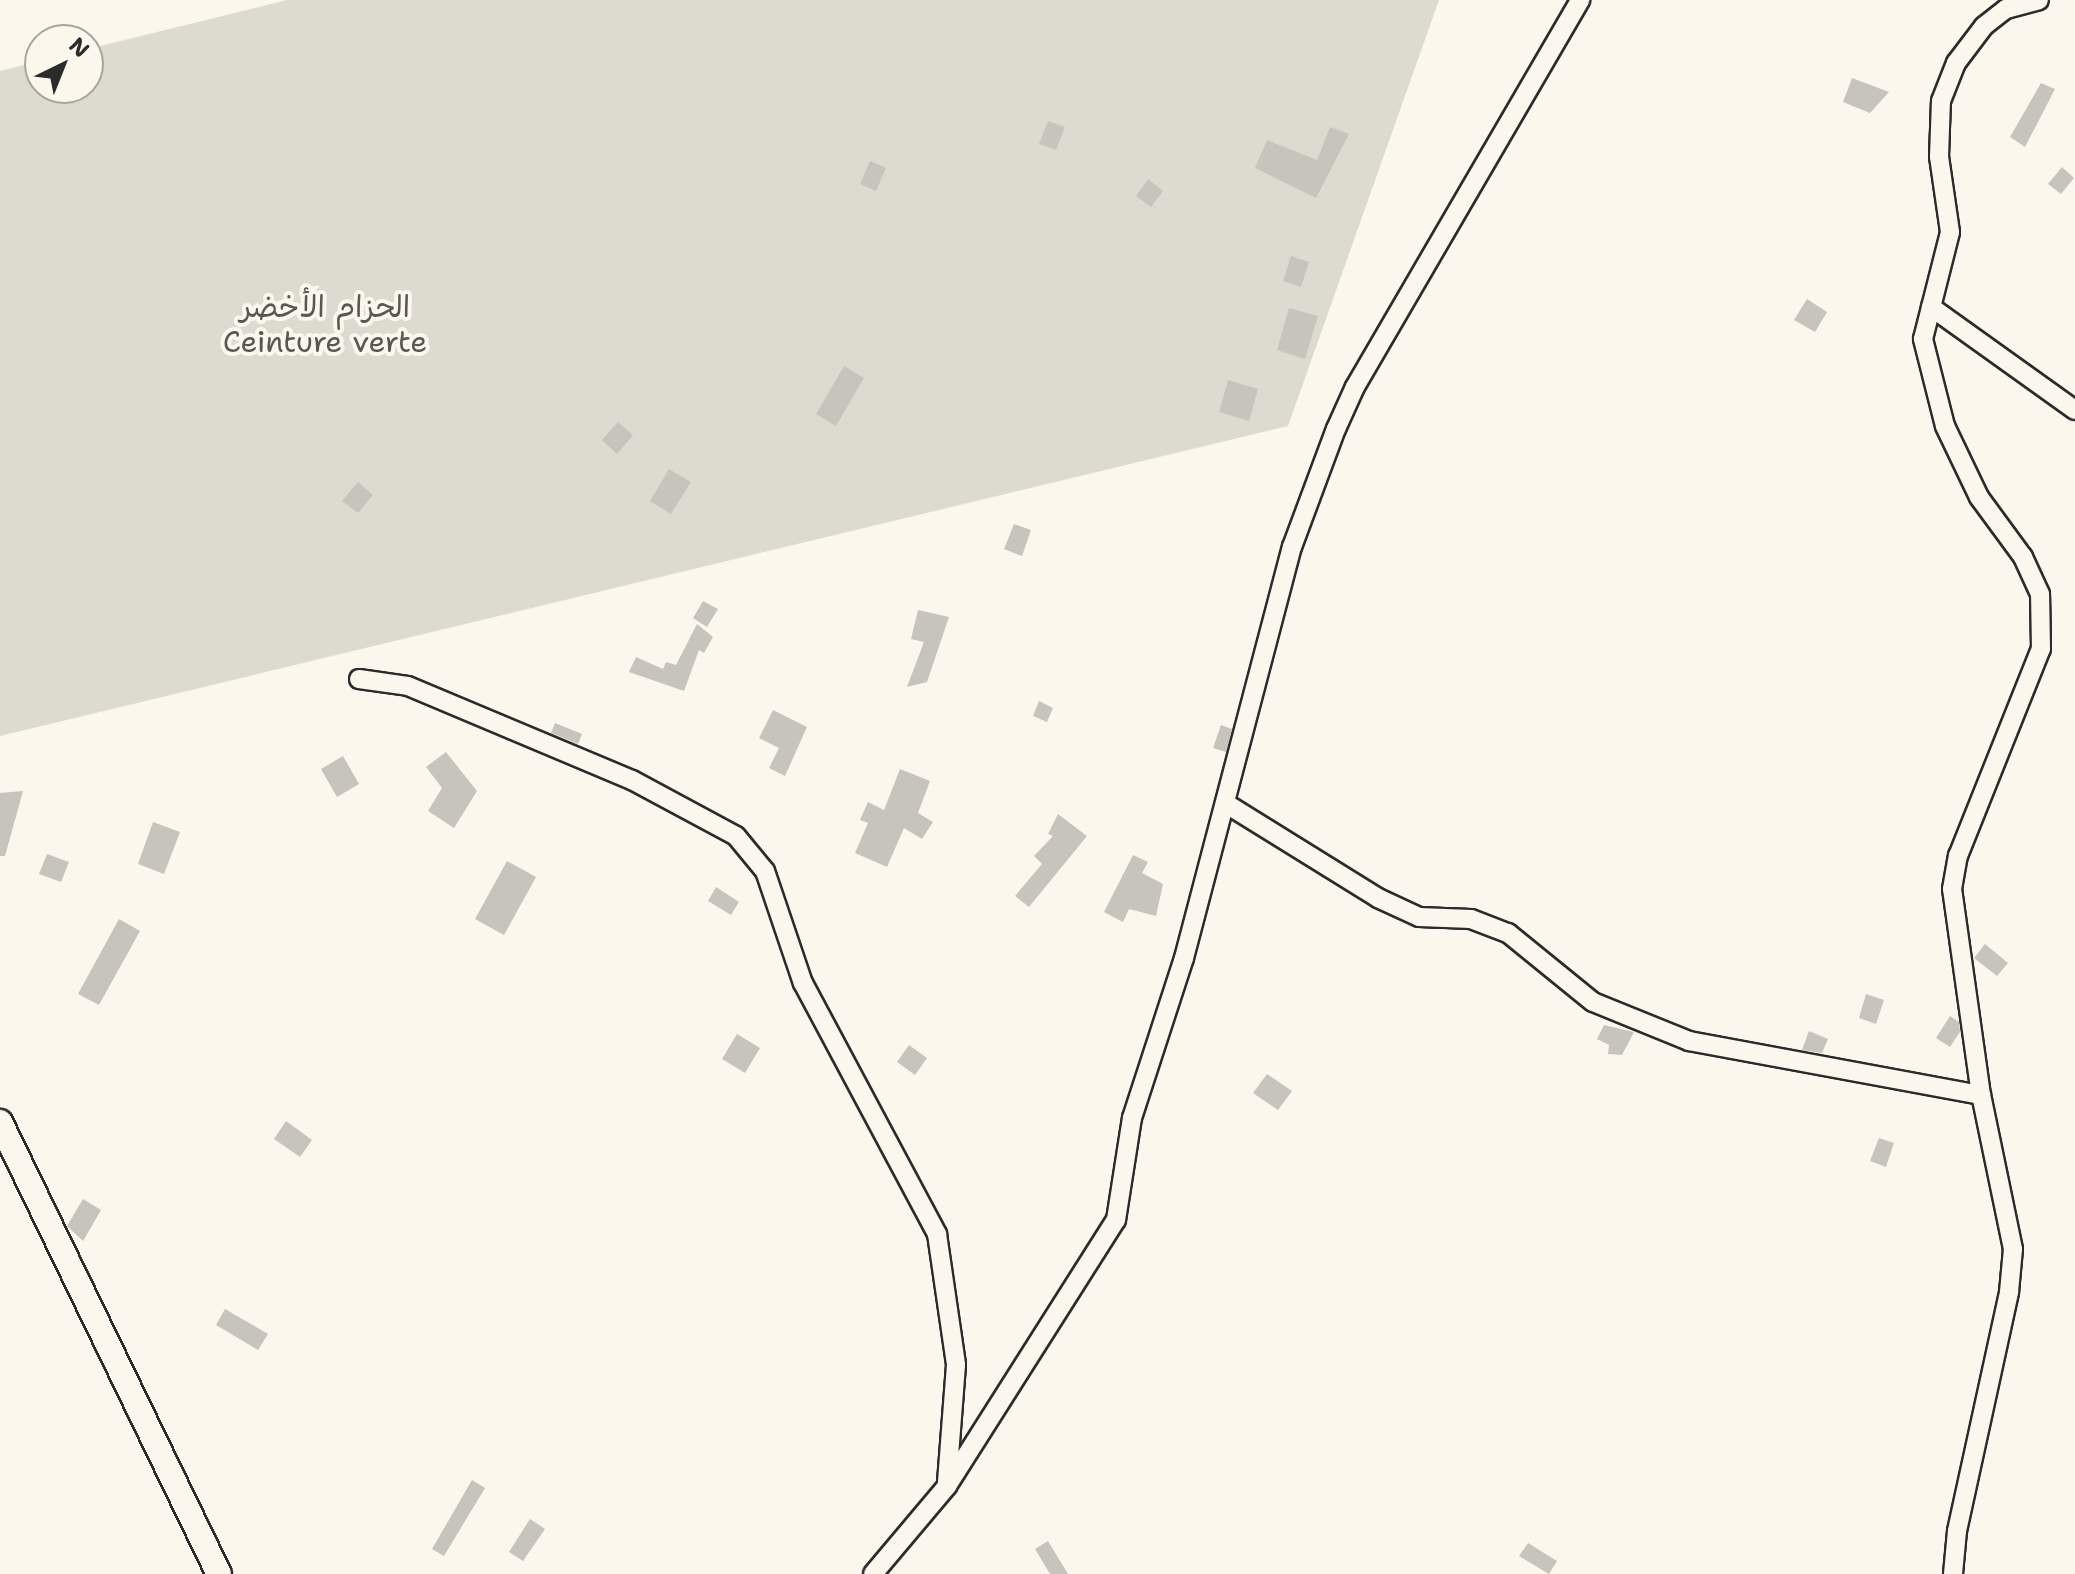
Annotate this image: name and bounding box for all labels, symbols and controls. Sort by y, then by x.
north arrow [24,24,104,104]
text: N [63,31,96,64]
park label: الحزام الأخضر Ceinture verte [223,289,427,360]

